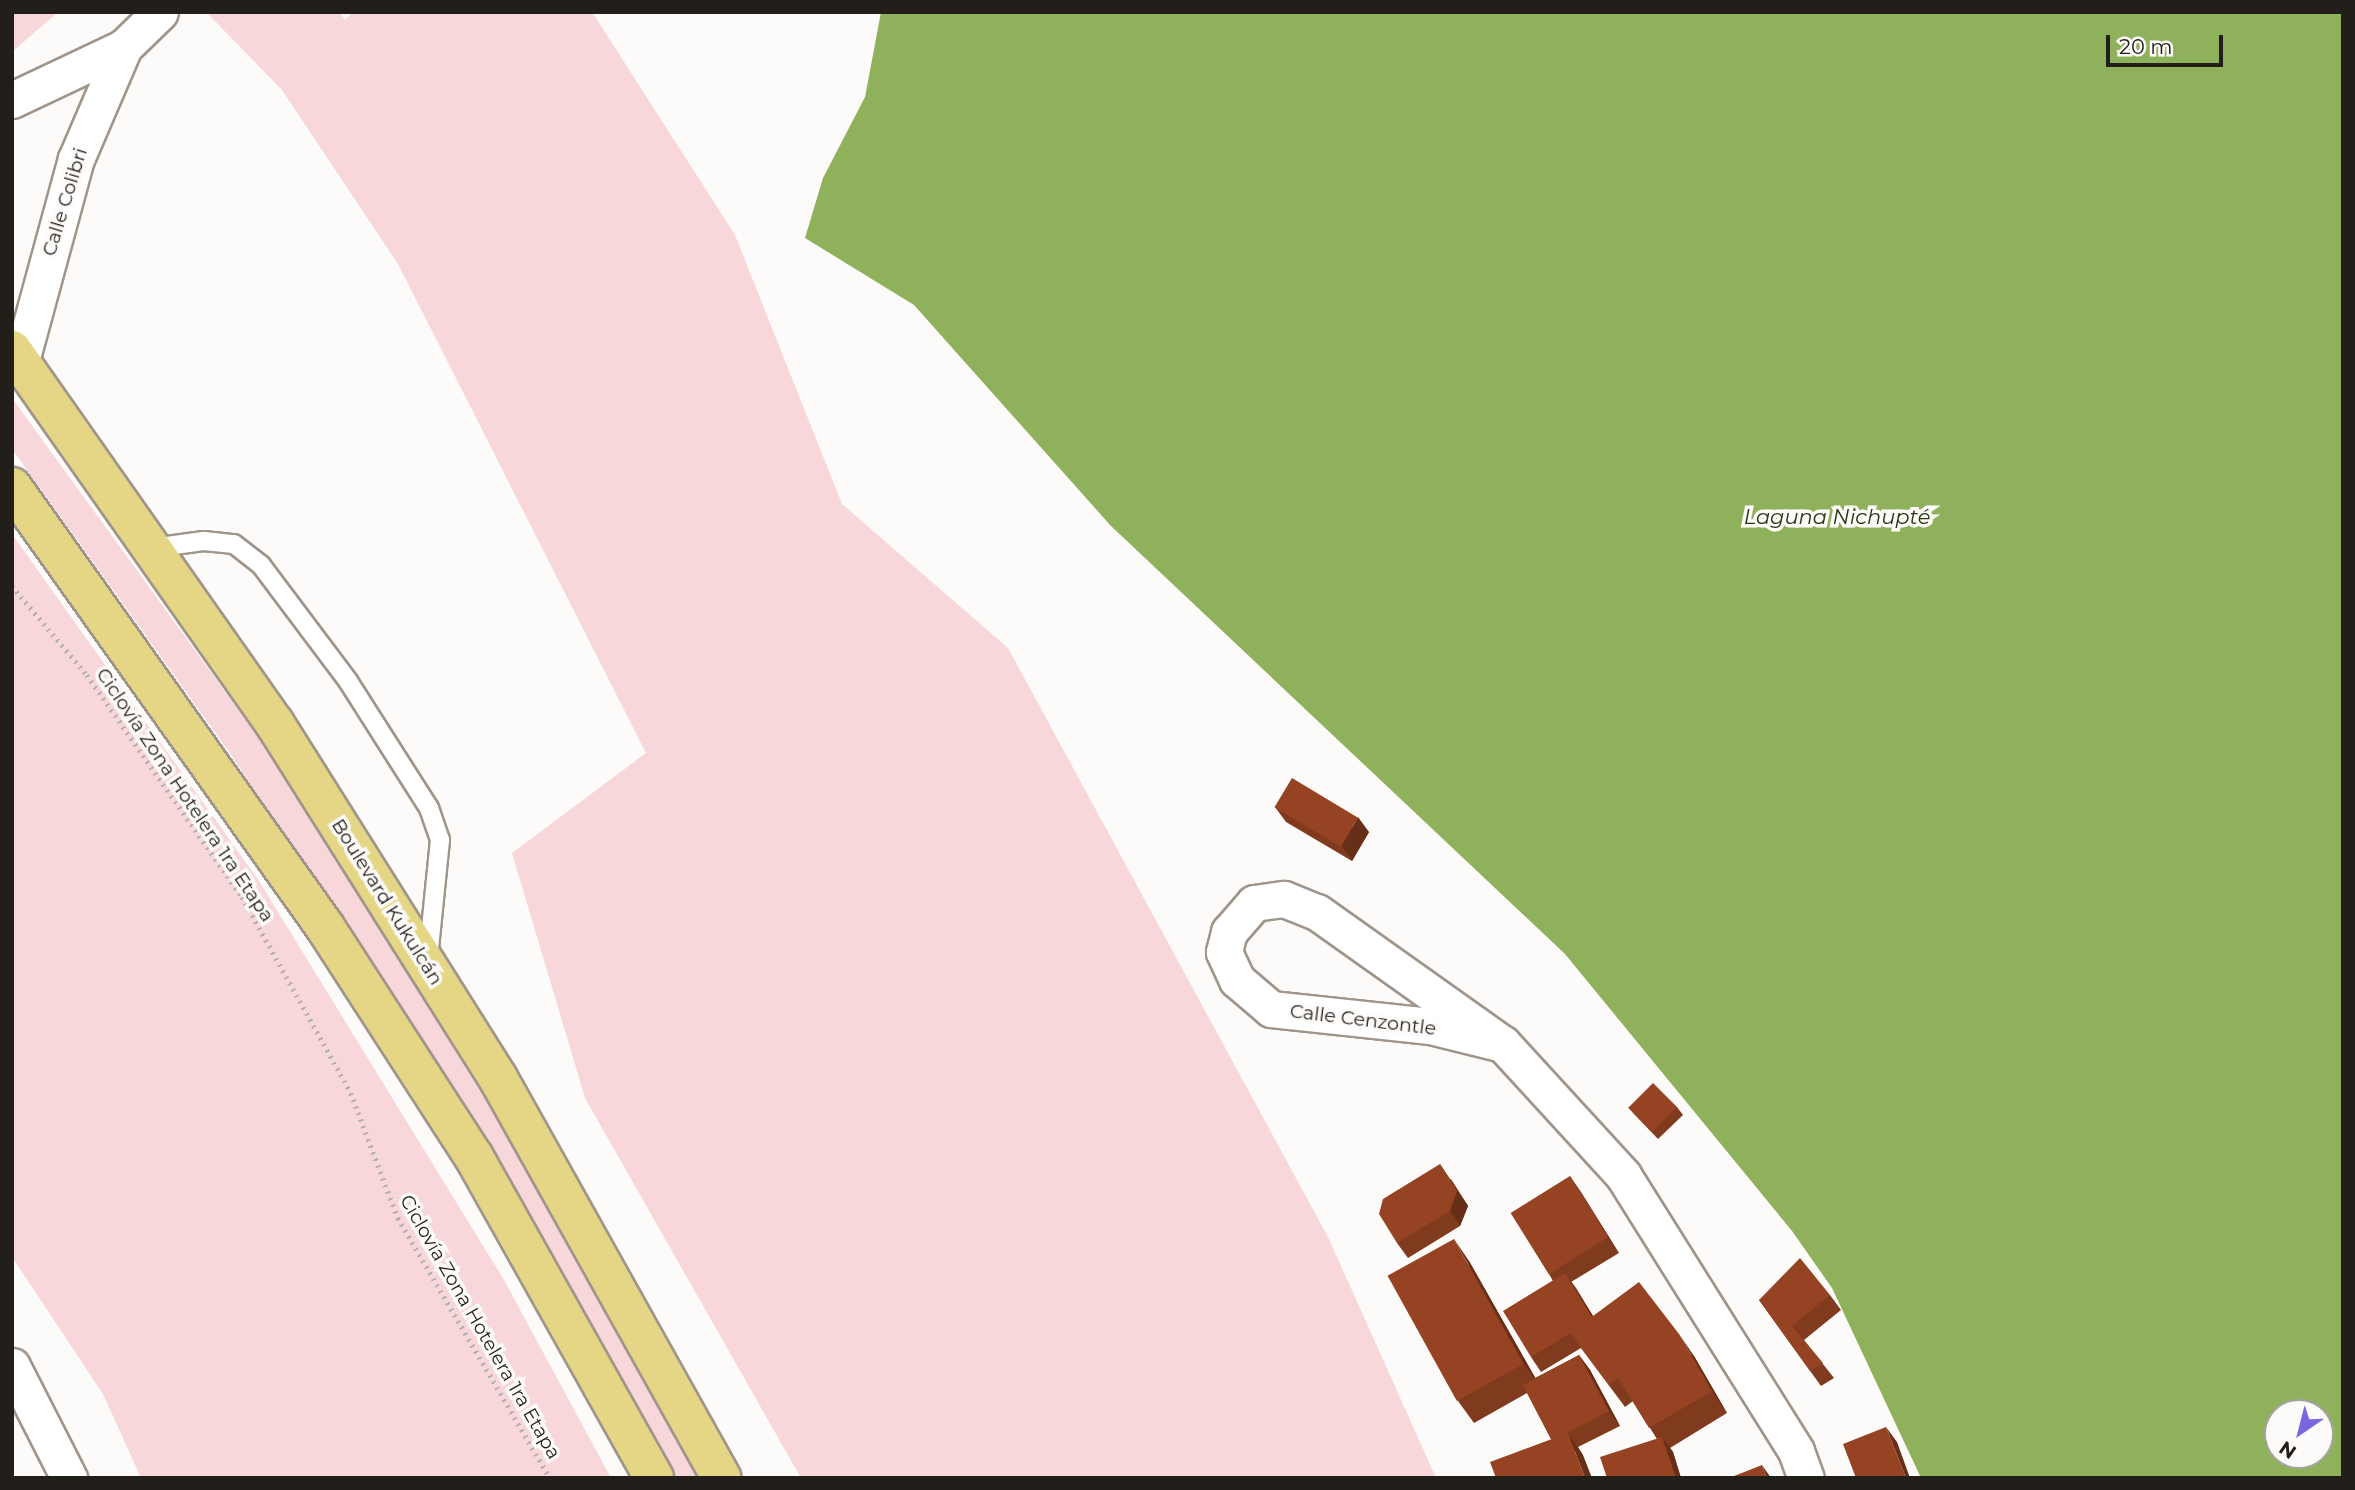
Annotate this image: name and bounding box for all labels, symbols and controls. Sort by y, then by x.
scale bar [2110,21,2227,65]
text: 20 m [2119,34,2173,59]
street label: Calle Colibri [38,145,92,259]
water label: Laguna Nichupté [1744,504,1930,530]
street label: Ciclovía Zona Hotelera 1ra Etapa [91,664,279,926]
street label: Boulevard Kukulcán [327,815,447,989]
street label: Calle Cenzontle [1289,1000,1437,1040]
street label: Ciclovía Zona Hotelera 1ra Etapa [395,1191,565,1463]
north arrow [2264,1399,2334,1469]
text: N [2275,1436,2301,1464]

